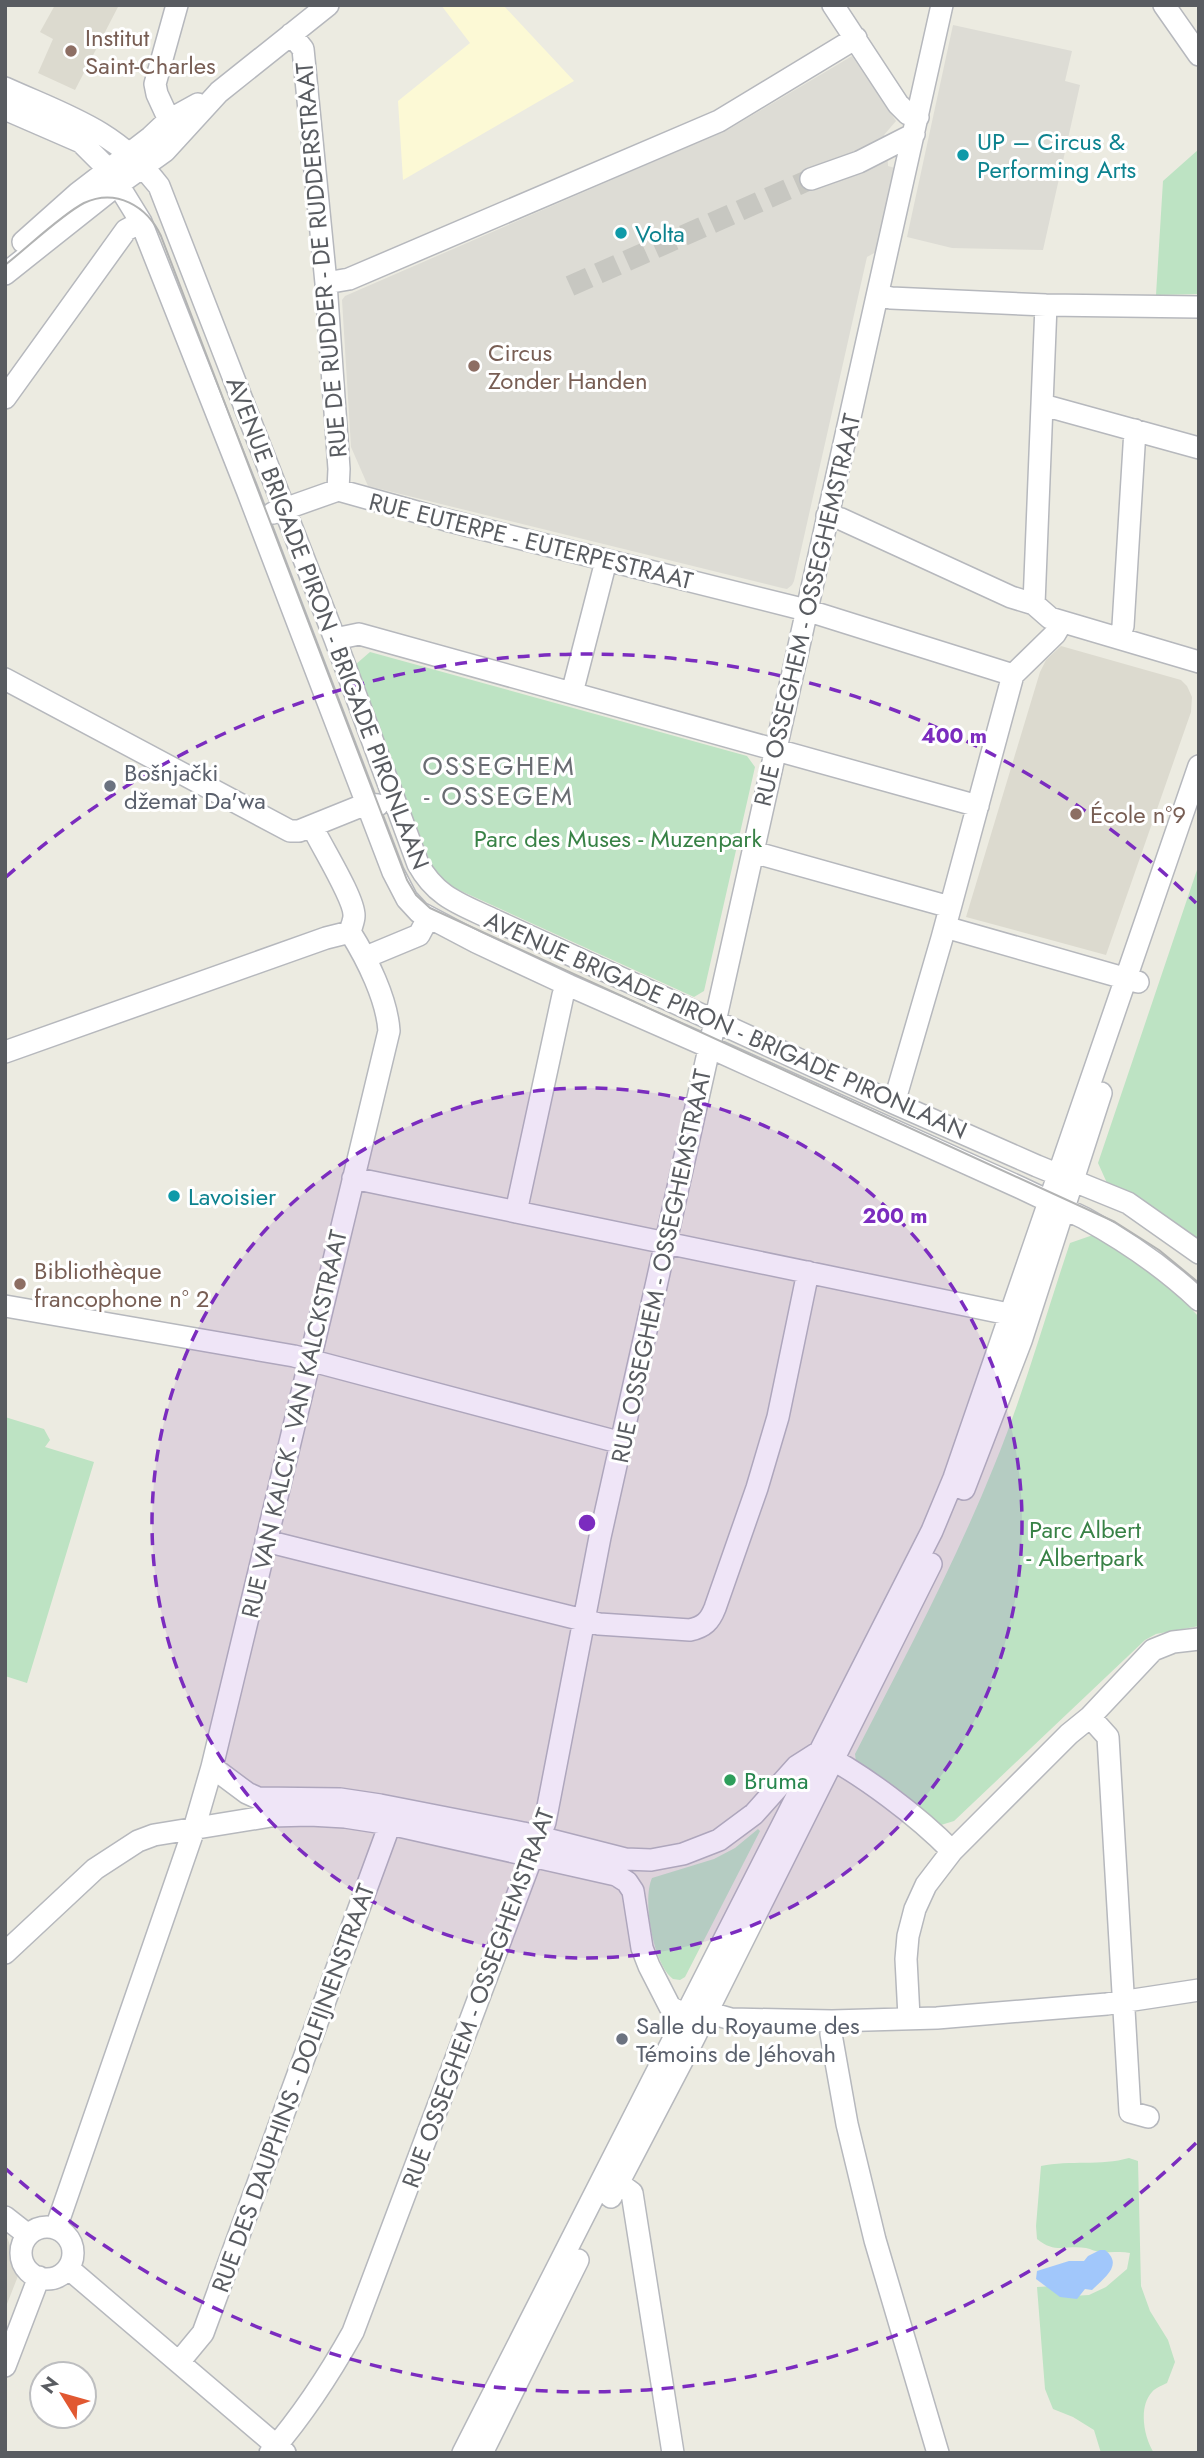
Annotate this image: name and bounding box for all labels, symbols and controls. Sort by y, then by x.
place label: Institut Saint-Charles [85,20,216,83]
marker: Institut Saint-Charles [63,43,79,59]
street label: RUE DE RUDDER - DE RUDDERSTRAAT [286,61,356,459]
place label: UP – Circus & Performing Arts [977,124,1136,187]
marker: UP – Circus & Performing Arts [955,147,971,163]
place label: Volta [635,216,685,251]
marker: Volta [613,225,629,241]
place label: Circus Zonder Handen [488,335,647,398]
marker: Circus Zonder Handen [466,358,482,374]
street label: AVENUE BRIGADE PIRON - BRIGADE PIRONLAAN [218,372,438,874]
street label: RUE OSSEGHEM - OSSEGHEMSTRAAT [745,410,869,810]
street label: RUE EUTERPE - EUTERPESTRAAT [365,484,697,598]
text: 400 m [921,721,987,751]
district label: OSSEGHEM - OSSEGEM [422,747,576,815]
place label: Bošnjački džemat Da'wa [124,755,266,818]
marker: Bošnjački džemat Da'wa [102,778,118,794]
place label: École n°9 [1090,797,1186,832]
marker: École n°9 [1068,806,1084,822]
park label: Parc des Muses - Muzenpark [474,821,763,856]
street label: AVENUE BRIGADE PIRON - BRIGADE PIRONLAAN [479,902,973,1148]
street label: RUE OSSEGHEM - OSSEGHEMSTRAAT [602,1066,720,1466]
place label: Lavoisier [188,1179,277,1214]
marker: Lavoisier [166,1188,182,1204]
text: 200 m [862,1201,928,1231]
street label: RUE VAN KALCK - VAN KALCKSTRAAT [232,1227,356,1621]
place label: Bibliothèque francophone n° 2 [34,1253,210,1316]
marker: Bibliothèque francophone n° 2 [12,1276,28,1292]
centre of rings [575,1511,599,1535]
park label: Parc Albert - Albertpark [1026,1512,1144,1575]
place label: Bruma [744,1763,809,1798]
marker: Bruma [722,1772,738,1788]
street label: RUE OSSEGHEM - OSSEGHEMSTRAAT [393,1803,563,2193]
street label: RUE DES DAUPHINS - DOLFIJNENSTRAAT [203,1879,383,2297]
place label: Salle du Royaume des Témoins de Jéhovah [636,2008,860,2071]
marker: Salle du Royaume des Témoins de Jéhovah [614,2031,630,2047]
north arrow [28,2360,98,2430]
text: N [34,2371,65,2399]

